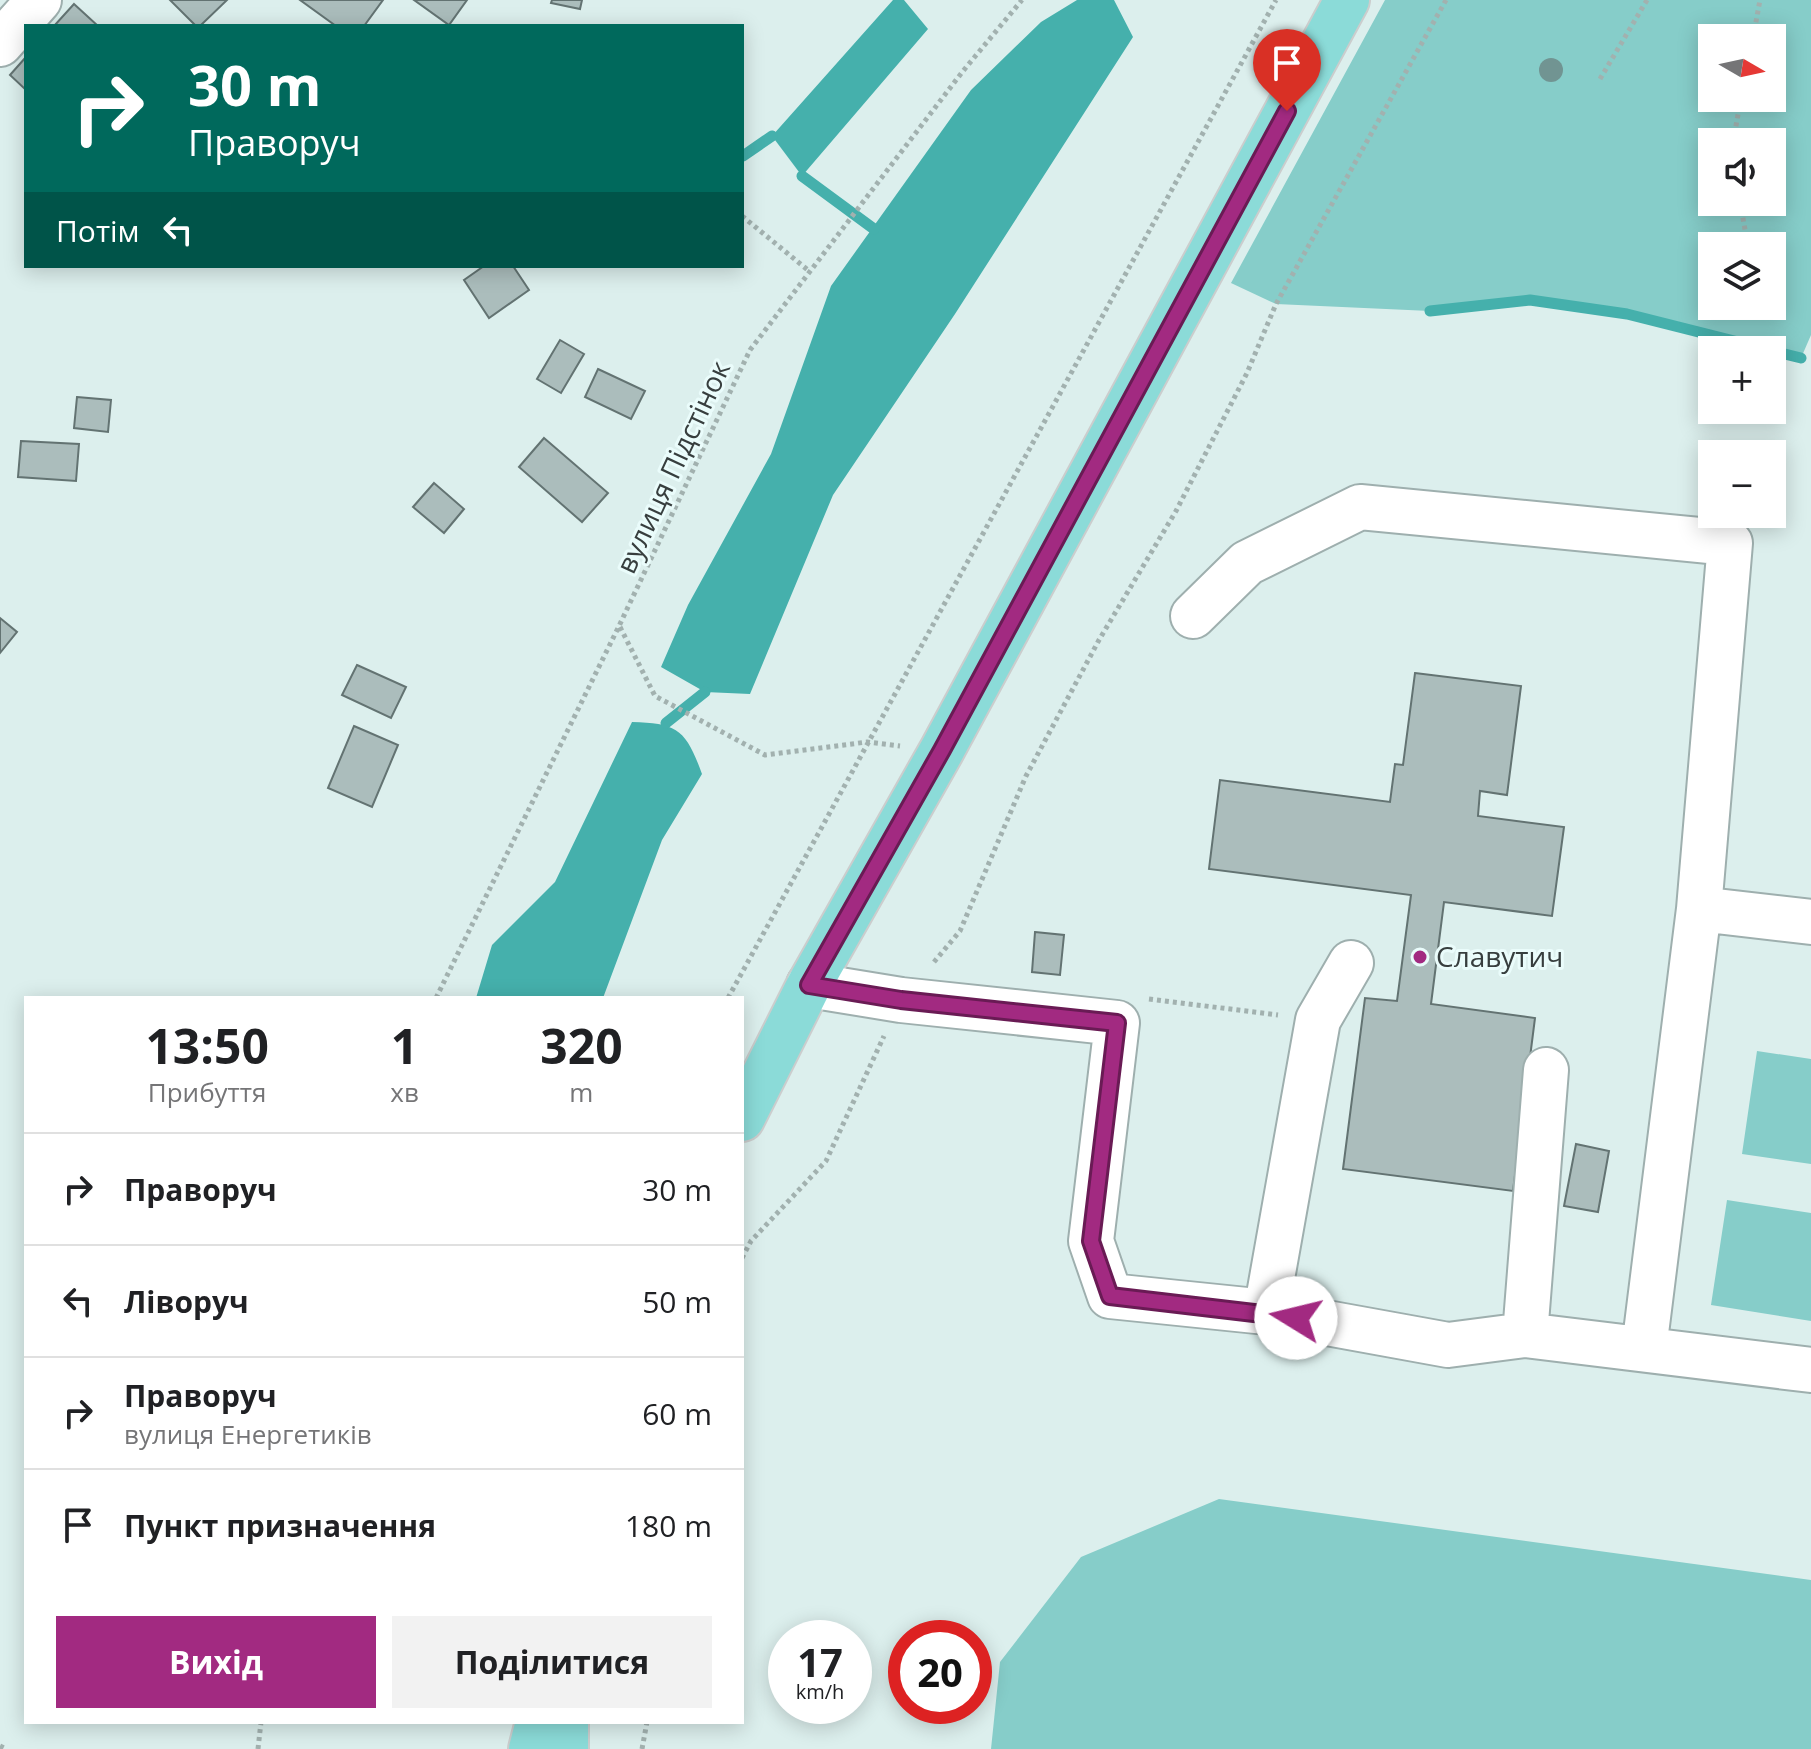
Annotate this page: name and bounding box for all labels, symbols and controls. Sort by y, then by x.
north arrow [1698,24,1786,112]
map controls [1698,24,1786,528]
pin [1253,29,1321,111]
icon: arrive [1265,41,1309,85]
text: 30 m [188,46,322,122]
icon: right [56,56,160,160]
text: Праворуч [188,118,360,167]
button: sound [1698,128,1786,216]
icon: left [156,208,200,252]
text: Потім [56,210,140,251]
button: layers [1698,232,1786,320]
button: + [1698,336,1786,424]
street label: вулиця Підстінок [606,354,738,579]
button: − [1698,440,1786,528]
place label: Славутич [1436,937,1563,975]
marker: Славутич [1411,948,1429,966]
text: 13:50 [145,1013,269,1078]
text: 1 [391,1013,418,1078]
text: 320 [540,1013,623,1078]
text: Прибуття [148,1074,267,1110]
text: хв [390,1074,419,1110]
text: m [569,1074,593,1110]
icon: right [56,1167,100,1211]
text: Праворуч [124,1169,277,1210]
text: 30 m [642,1169,712,1210]
position arrow [1254,1276,1338,1360]
icon: left [56,1279,100,1323]
text: Ліворуч [124,1281,249,1322]
text: 50 m [642,1281,712,1322]
text: Праворуч [124,1375,277,1416]
icon: right [56,1391,100,1435]
text: 60 m [642,1393,712,1434]
text: вулиця Енергетиків [124,1416,372,1452]
icon: arrive [56,1503,100,1547]
text: Пункт призначення [124,1505,436,1546]
text: 180 m [625,1505,712,1546]
button: Вихід [56,1616,376,1708]
button: Поділитися [392,1616,712,1708]
speed limit sign: 20 [888,1620,992,1724]
text: 17 [797,1634,843,1689]
text: km/h [796,1678,844,1705]

